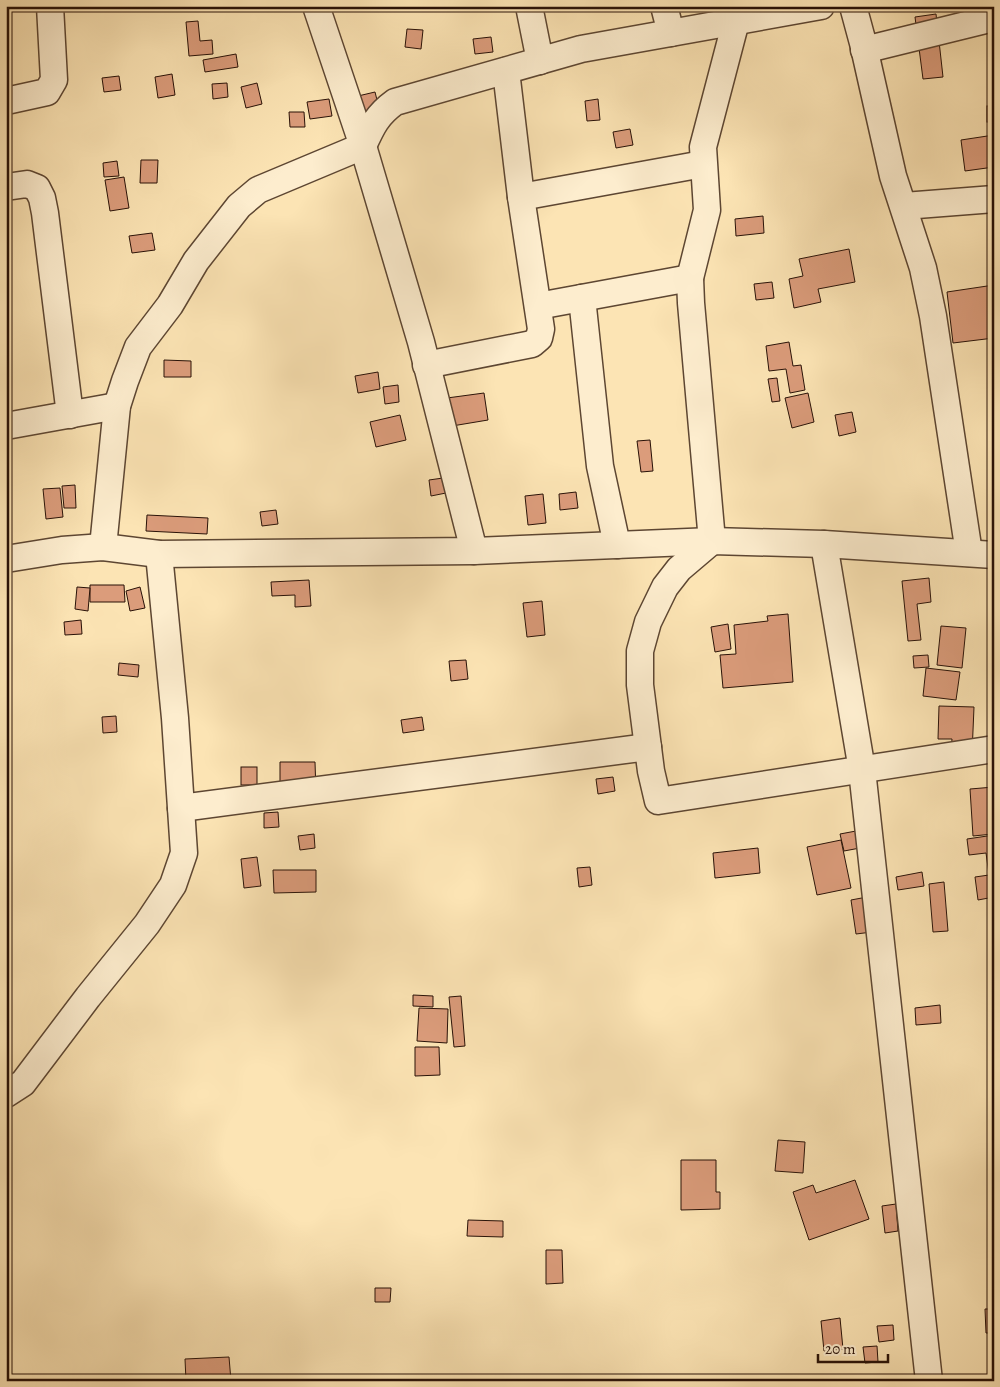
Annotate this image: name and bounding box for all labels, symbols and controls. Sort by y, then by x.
scale bar [818,1332,888,1364]
text: 20 m [825,1339,856,1359]

